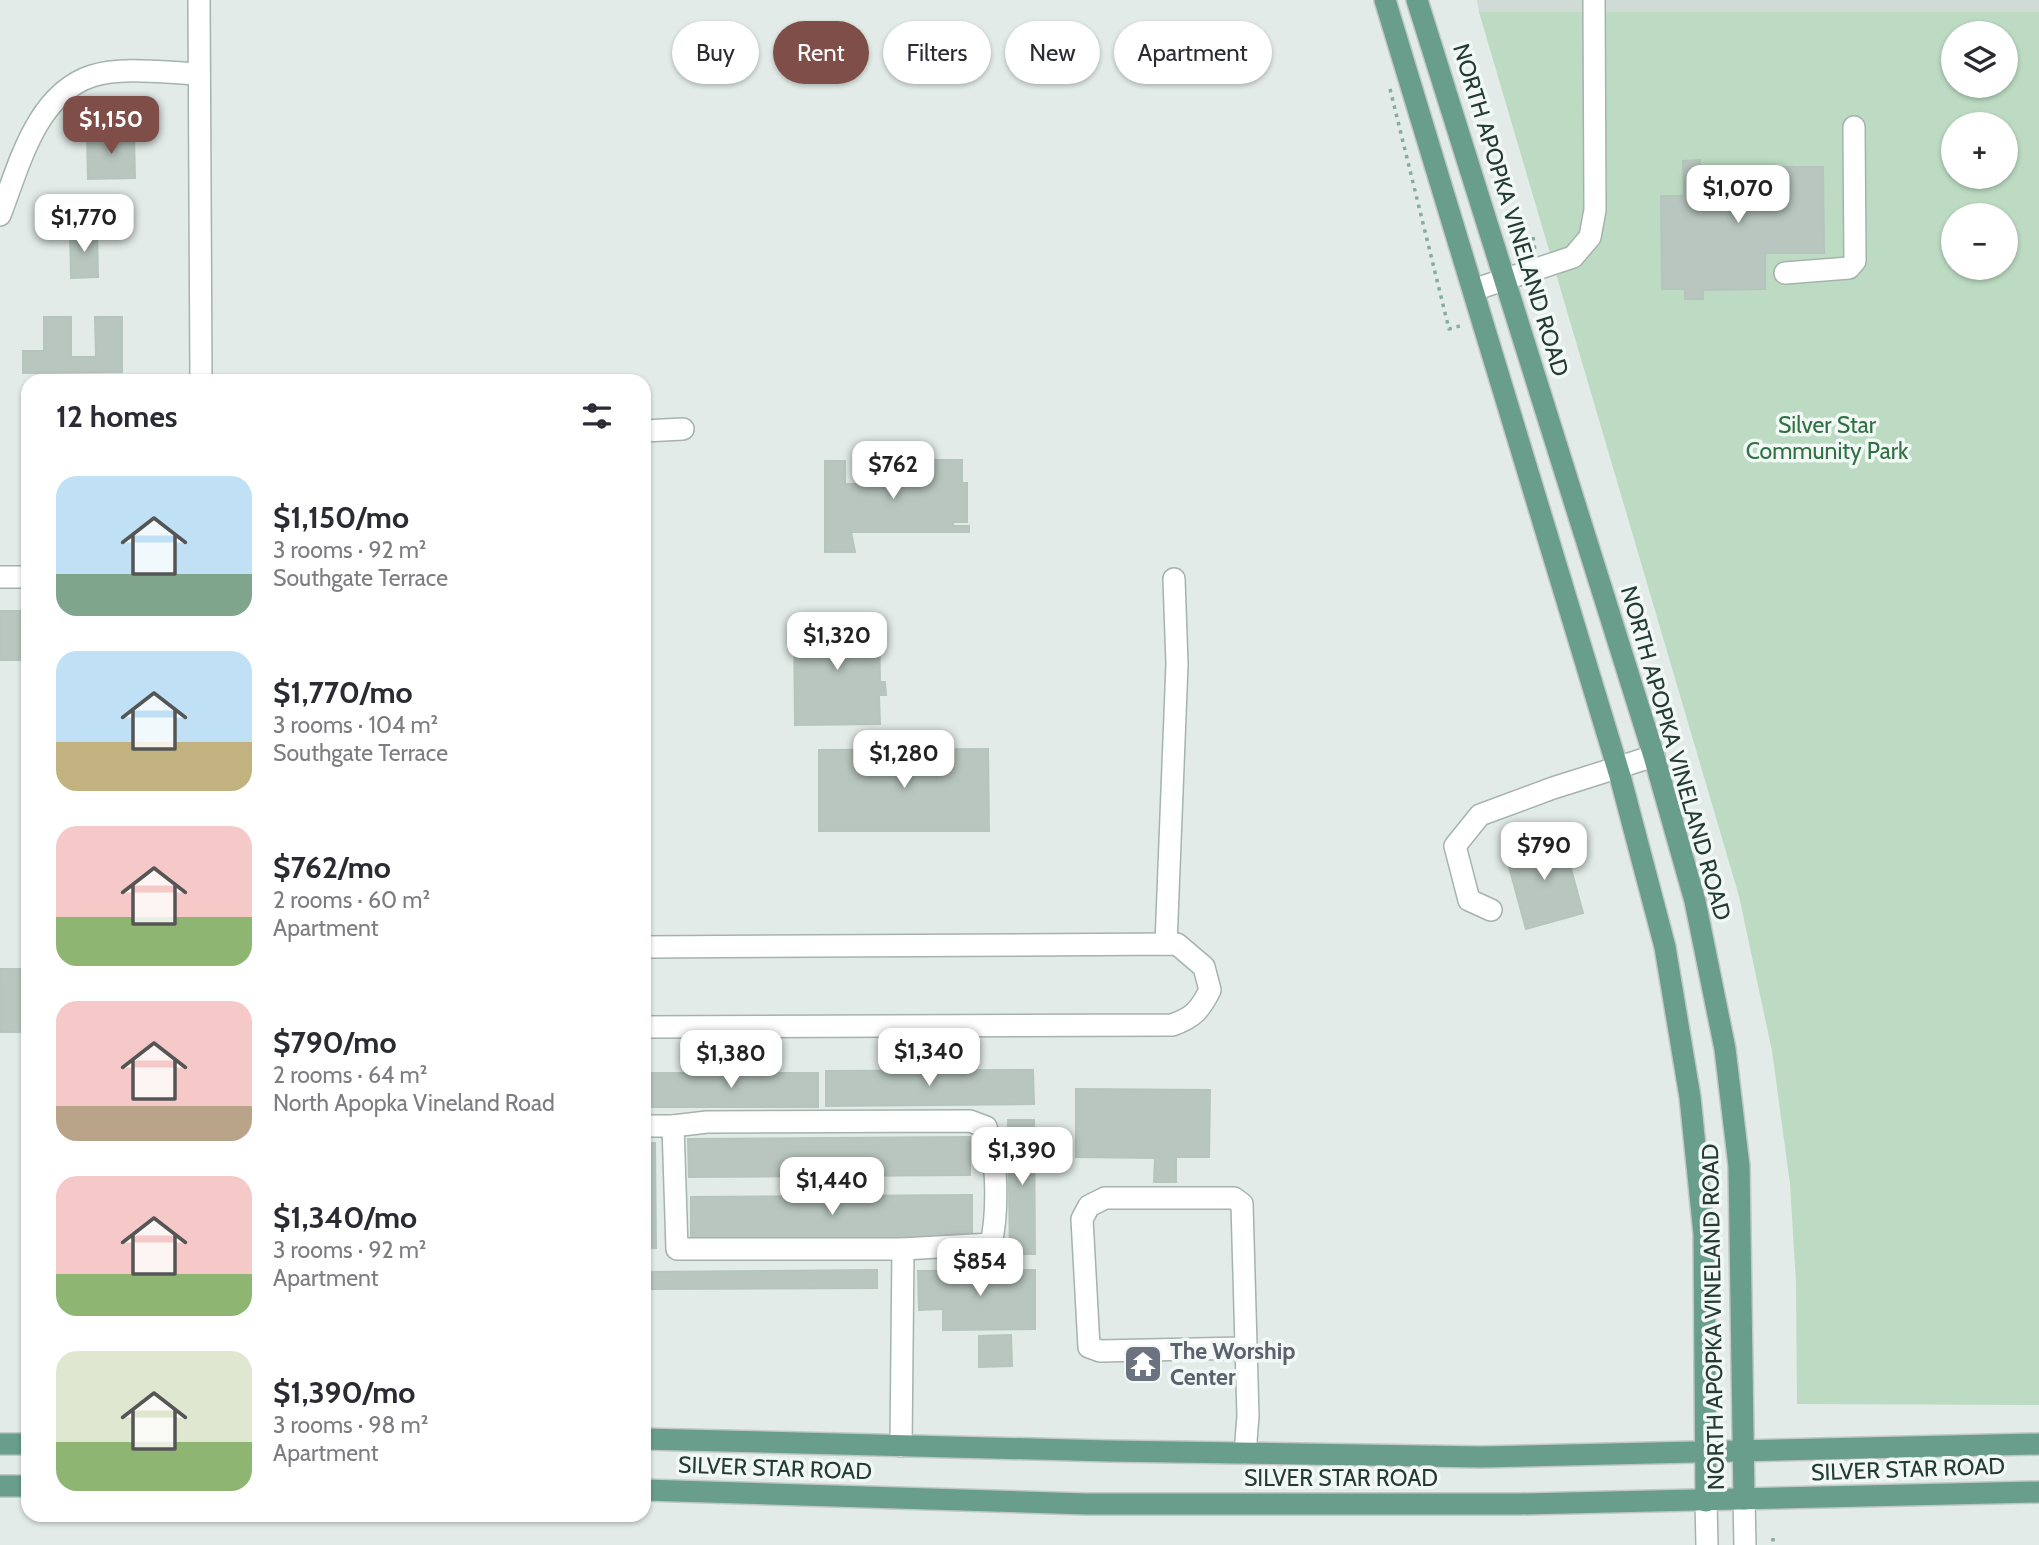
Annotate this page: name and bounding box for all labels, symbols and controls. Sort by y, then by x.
chip: Buy [672,21,759,84]
chip: Rent [773,21,869,84]
chip: Filters [883,21,991,84]
chip: New [1005,21,1100,84]
chip: Apartment [1114,21,1272,84]
map controls [1941,21,2018,280]
button: layers [1941,21,2018,98]
street label: NORTH APOPKA VINELAND ROAD [1447,40,1575,380]
pin: $1,150 [54,96,168,156]
text: $1,150 [79,105,143,133]
button: + [1941,112,2018,189]
pin: $1,070 [1681,166,1795,225]
text: $1,070 [1703,174,1773,202]
pin: $1,770 [27,194,141,254]
text: $1,770 [51,203,117,231]
button: − [1941,203,2018,280]
icon: filters [578,397,616,435]
text: 12 homes [56,398,178,435]
park label: Silver Star Community Park [1746,411,1909,465]
pin: $762 [852,442,934,501]
text: $762 [868,450,918,478]
text: $1,150/mo [273,499,409,536]
icon: home [112,504,196,588]
text: 3 rooms · 92 m² [273,536,427,564]
text: Southgate Terrace [273,564,448,592]
street label: NORTH APOPKA VINELAND ROAD [1615,583,1737,923]
pin: $1,320 [780,612,894,672]
text: $1,320 [803,621,871,649]
text: $1,770/mo [273,674,413,711]
icon: home [112,679,196,763]
text: 3 rooms · 104 m² [273,711,438,739]
pin: $1,280 [847,730,961,790]
text: Southgate Terrace [273,739,448,767]
text: $1,280 [869,739,939,767]
pin: $790 [1503,822,1585,882]
text: $790 [1517,831,1571,859]
text: $762/mo [273,849,391,886]
icon: home [112,854,196,938]
text: 2 rooms · 60 m² [273,886,430,914]
text: Apartment [273,914,378,942]
text: $790/mo [273,1024,397,1061]
pin: $1,340 [872,1028,986,1088]
icon: home [112,1029,196,1113]
pin: $1,380 [674,1030,788,1090]
text: $1,340 [894,1037,964,1065]
text: $1,380 [696,1039,766,1067]
text: 2 rooms · 64 m² [273,1061,427,1089]
text: North Apopka Vineland Road [273,1089,555,1117]
pin: $1,390 [965,1128,1079,1187]
text: $1,390 [988,1136,1056,1164]
street label: NORTH APOPKA VINELAND ROAD [1696,1144,1730,1490]
pin: $1,440 [775,1158,889,1217]
text: $1,440 [796,1166,868,1194]
text: $1,340/mo [273,1199,417,1236]
icon: home [112,1204,196,1288]
text: 3 rooms · 92 m² [273,1236,427,1264]
pin: $854 [939,1238,1021,1298]
text: $854 [953,1247,1007,1275]
text: Apartment [273,1264,378,1292]
place label: The Worship Center [1170,1337,1295,1391]
temple icon: The Worship Center [1122,1343,1164,1385]
text: $1,390/mo [273,1374,415,1411]
icon: home [112,1379,196,1463]
text: 3 rooms · 98 m² [273,1411,428,1439]
text: Apartment [273,1439,378,1467]
street label: SILVER STAR ROAD [677,1451,873,1485]
street label: SILVER STAR ROAD [1810,1452,2006,1486]
street label: SILVER STAR ROAD [1244,1464,1438,1492]

